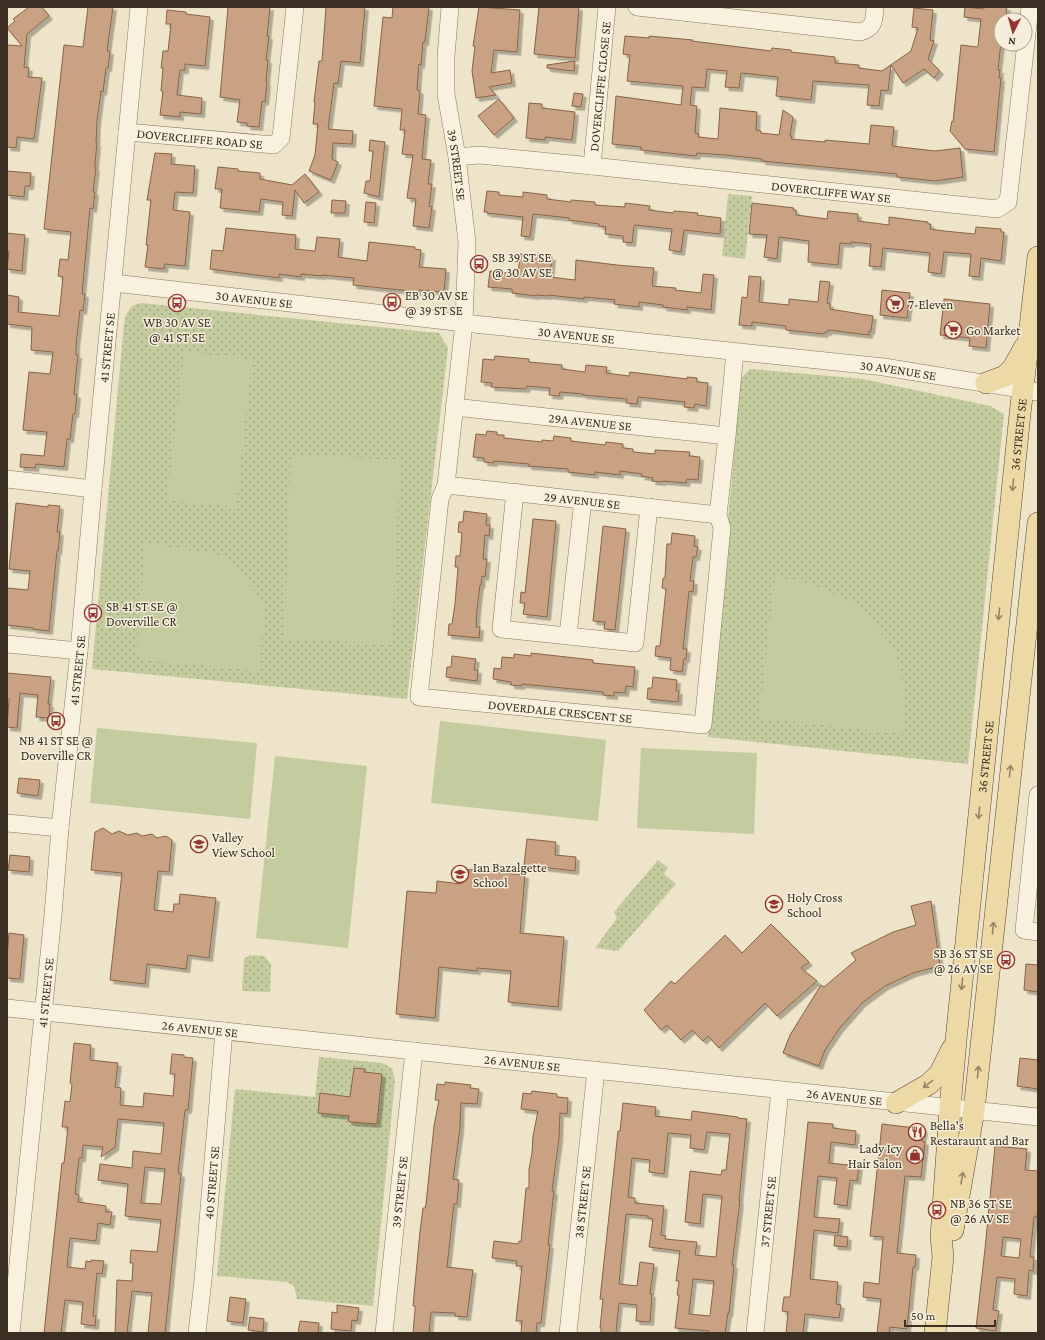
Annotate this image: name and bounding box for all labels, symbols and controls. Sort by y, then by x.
north arrow [993,12,1033,52]
street label: DOVERCLIFFE CLOSE SE [586,21,614,152]
text: N [1007,36,1016,48]
street label: DOVERCLIFFE ROAD SE [136,126,263,152]
street label: 39 STREET SE [444,128,469,202]
street label: DOVERCLIFFE WAY SE [770,178,891,206]
place label: SB 39 ST SE @ 30 AV SE [492,250,552,280]
bus stop icon: SB 39 ST SE @ 30 AV SE [469,254,489,274]
street label: 30 AVENUE SE [215,288,293,311]
place label: EB 30 AV SE @ 39 ST SE [405,288,468,318]
bus stop icon: EB 30 AV SE @ 39 ST SE [382,292,402,312]
bus stop icon: WB 30 AV SE @ 41 ST SE [167,293,187,313]
supermarket icon: 7-Eleven [885,294,905,314]
place label: 7-Eleven [908,297,953,312]
street label: 41 STREET SE [96,312,118,384]
place label: WB 30 AV SE @ 41 ST SE [143,315,211,345]
supermarket icon: Go Market [943,320,963,340]
place label: Go Market [966,323,1021,338]
street label: 30 AVENUE SE [537,324,615,347]
street label: 30 AVENUE SE [859,358,937,383]
street label: 36 STREET SE [1007,398,1030,471]
street label: 29A AVENUE SE [548,410,633,434]
one-way arrow [1009,478,1016,491]
street label: 29 AVENUE SE [543,489,621,512]
place label: SB 41 ST SE @ Doverville CR [106,599,178,629]
bus stop icon: SB 41 ST SE @ Doverville CR [83,603,103,623]
one-way arrow [996,607,1003,620]
street label: 41 STREET SE [66,635,88,706]
street label: DOVERDALE CRESCENT SE [487,697,633,726]
bus stop icon: NB 41 ST SE @ Doverville CR [46,711,66,731]
street label: 36 STREET SE [974,720,997,793]
place label: NB 41 ST SE @ Doverville CR [19,733,93,763]
one-way arrow [1007,765,1014,778]
one-way arrow [976,806,983,819]
place label: Valley View School [212,830,276,860]
school or university icon: Valley View School [189,834,209,854]
place label: Ian Bazalgette School [473,860,547,890]
school or university icon: Ian Bazalgette School [450,864,470,884]
place label: Holy Cross School [787,890,843,920]
school or university icon: Holy Cross School [764,894,784,914]
one-way arrow [989,922,997,935]
place label: SB 36 ST SE @ 26 AV SE [933,946,993,976]
bus stop icon: SB 36 ST SE @ 26 AV SE [996,950,1016,970]
street label: 41 STREET SE [35,957,57,1029]
one-way arrow [958,977,966,990]
street label: 26 AVENUE SE [161,1017,239,1040]
street label: 26 AVENUE SE [483,1051,561,1074]
one-way arrow [974,1066,982,1079]
one-way arrow [923,1079,934,1088]
street label: 26 AVENUE SE [805,1086,883,1109]
place label: Bella's Restaraunt and Bar [930,1118,1030,1148]
restaurant icon: Bella's Restaraunt and Bar [907,1122,927,1142]
place label: Lady Icy Hair Salon [848,1141,903,1171]
street label: 40 STREET SE [201,1145,222,1220]
shop icon: Lady Icy Hair Salon [905,1145,925,1165]
street label: 39 STREET SE [388,1155,411,1229]
street label: 38 STREET SE [571,1165,594,1239]
one-way arrow [958,1172,966,1185]
street label: 37 STREET SE [757,1175,779,1248]
place label: NB 36 ST SE @ 26 AV SE [950,1196,1012,1226]
bus stop icon: NB 36 ST SE @ 26 AV SE [927,1200,947,1220]
scale bar [905,1302,995,1328]
text: 50 m [911,1309,936,1323]

